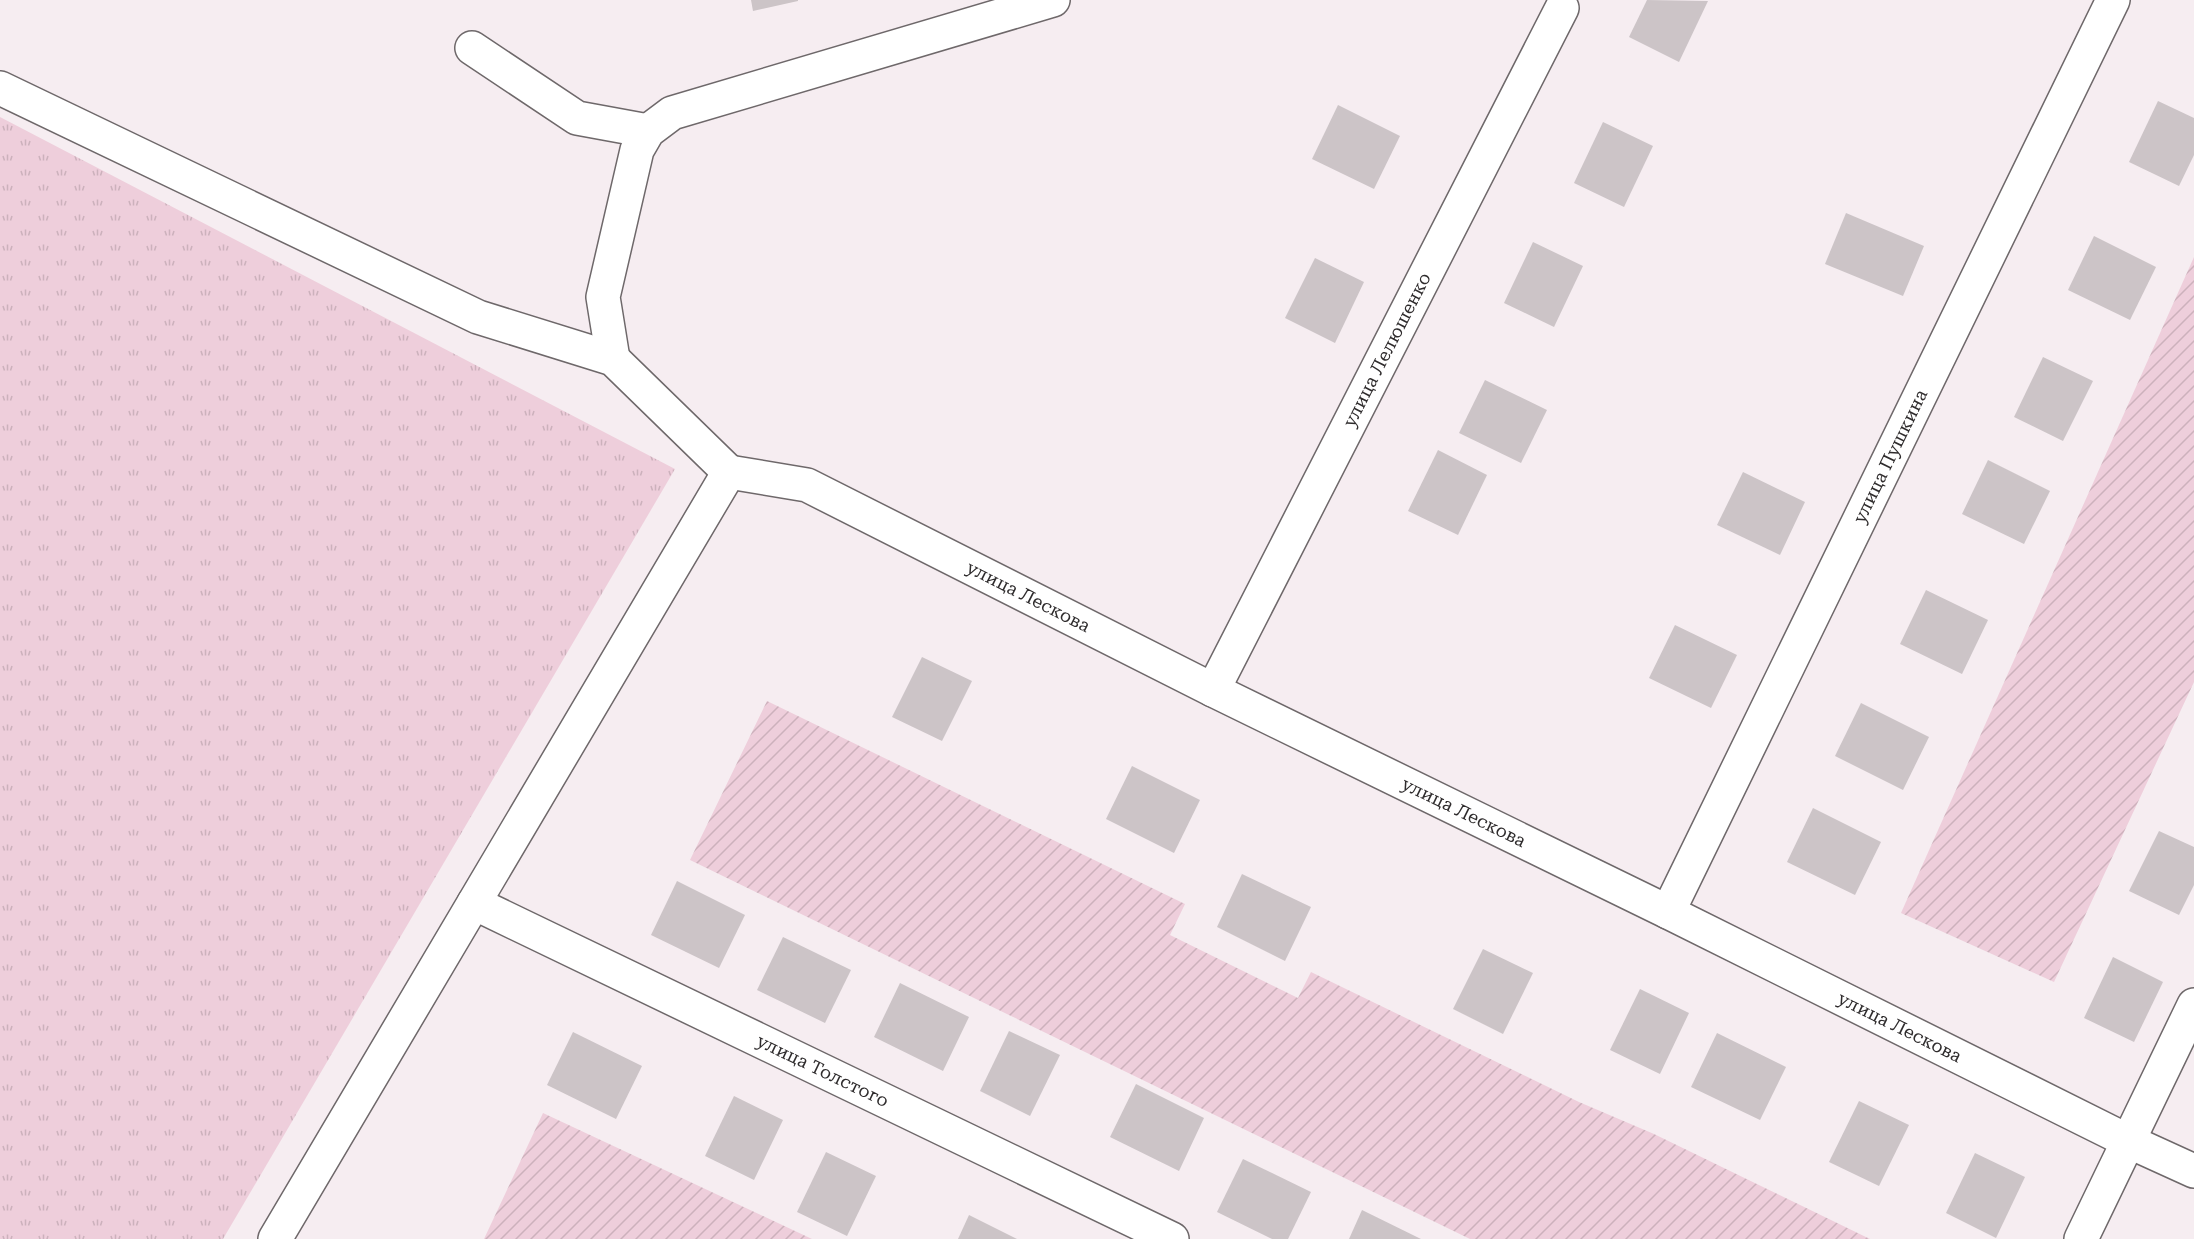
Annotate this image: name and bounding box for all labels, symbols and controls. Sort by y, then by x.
street label: улица Лелюшенко [1338,269,1435,430]
street label: улица Пушкина [1848,386,1931,526]
street label: улица Лескова [963,556,1094,636]
street label: улица Лескова [1399,773,1530,851]
street label: улица Лескова [1835,987,1965,1067]
street label: улица Толстого [753,1030,892,1111]

